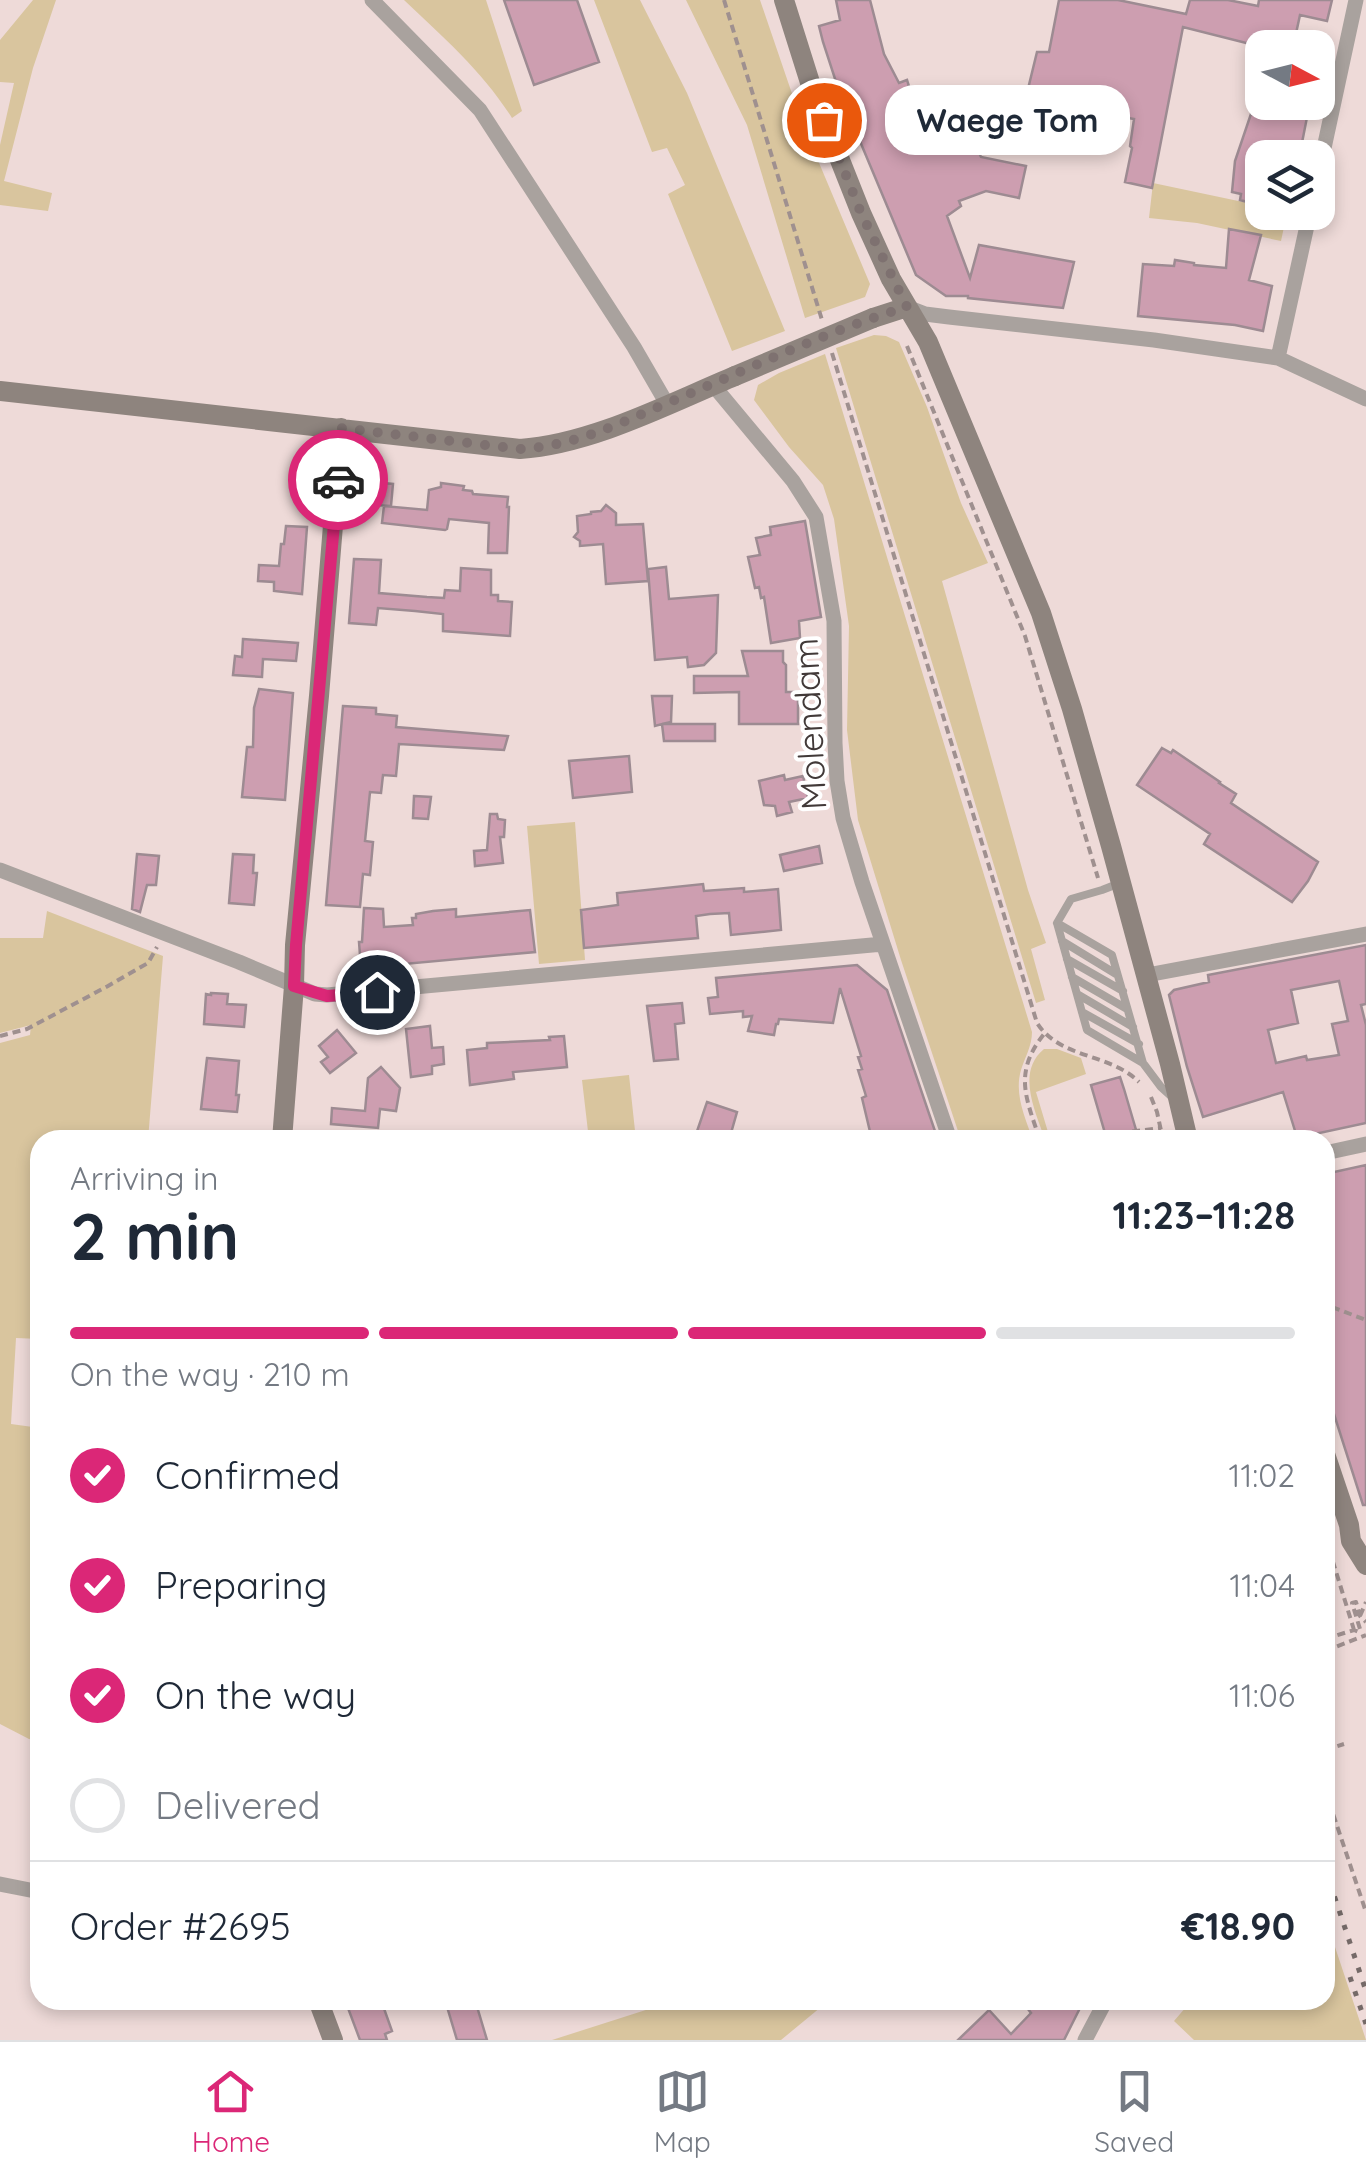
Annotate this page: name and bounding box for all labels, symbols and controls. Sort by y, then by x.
north arrow [1245,30,1335,120]
map controls [1245,30,1335,230]
pin [782,78,867,163]
callout: Waege Tom [884,85,1129,155]
icon: bag [797,93,852,148]
text: Waege Tom [917,100,1099,140]
button: layers [1245,140,1335,230]
courier [288,430,388,530]
icon: car [311,453,366,508]
street label: Molendam [783,637,835,811]
pin [335,950,420,1035]
icon: home [350,965,405,1020]
text: Arriving in [70,1158,219,1198]
text: 11:23–11:28 [1113,1191,1295,1239]
text: 2 min [70,1195,239,1276]
text: On the way · 210 m [70,1354,350,1394]
icon: check [70,1448,125,1503]
text: Confirmed [155,1451,340,1499]
text: 11:02 [1229,1455,1295,1495]
icon: check [70,1558,125,1613]
text: Preparing [155,1561,327,1609]
text: 11:04 [1229,1565,1295,1605]
icon: check [70,1668,125,1723]
text: On the way [155,1671,356,1719]
text: 11:06 [1229,1675,1295,1715]
text: Delivered [155,1781,321,1829]
text: Order #2695 [70,1902,291,1950]
text: €18.90 [1181,1902,1295,1950]
tab: Home [192,2064,270,2159]
tab: Map [654,2064,711,2159]
tab: Saved [1094,2064,1174,2159]

